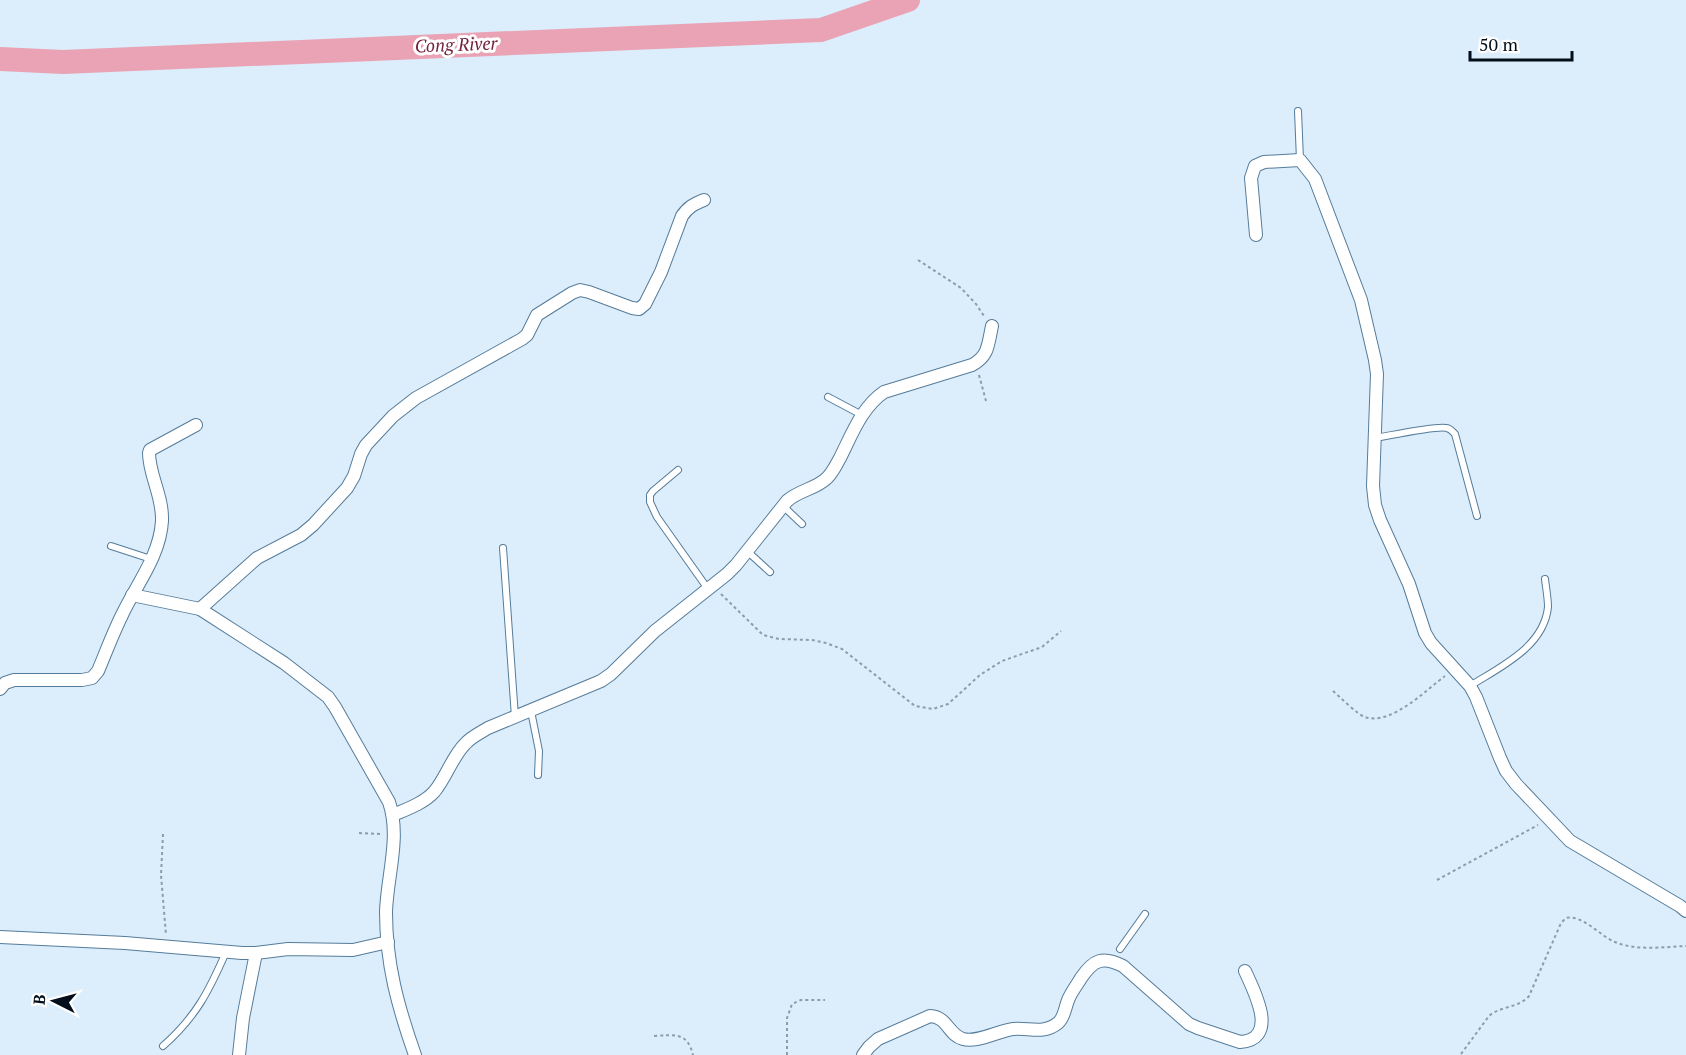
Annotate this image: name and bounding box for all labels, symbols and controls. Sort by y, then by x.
scale bar [1470,24,1572,62]
water label: Cong River [414,31,499,57]
text: 50 m [1479,32,1519,56]
north arrow [24,971,84,1031]
text: B [28,993,51,1006]

